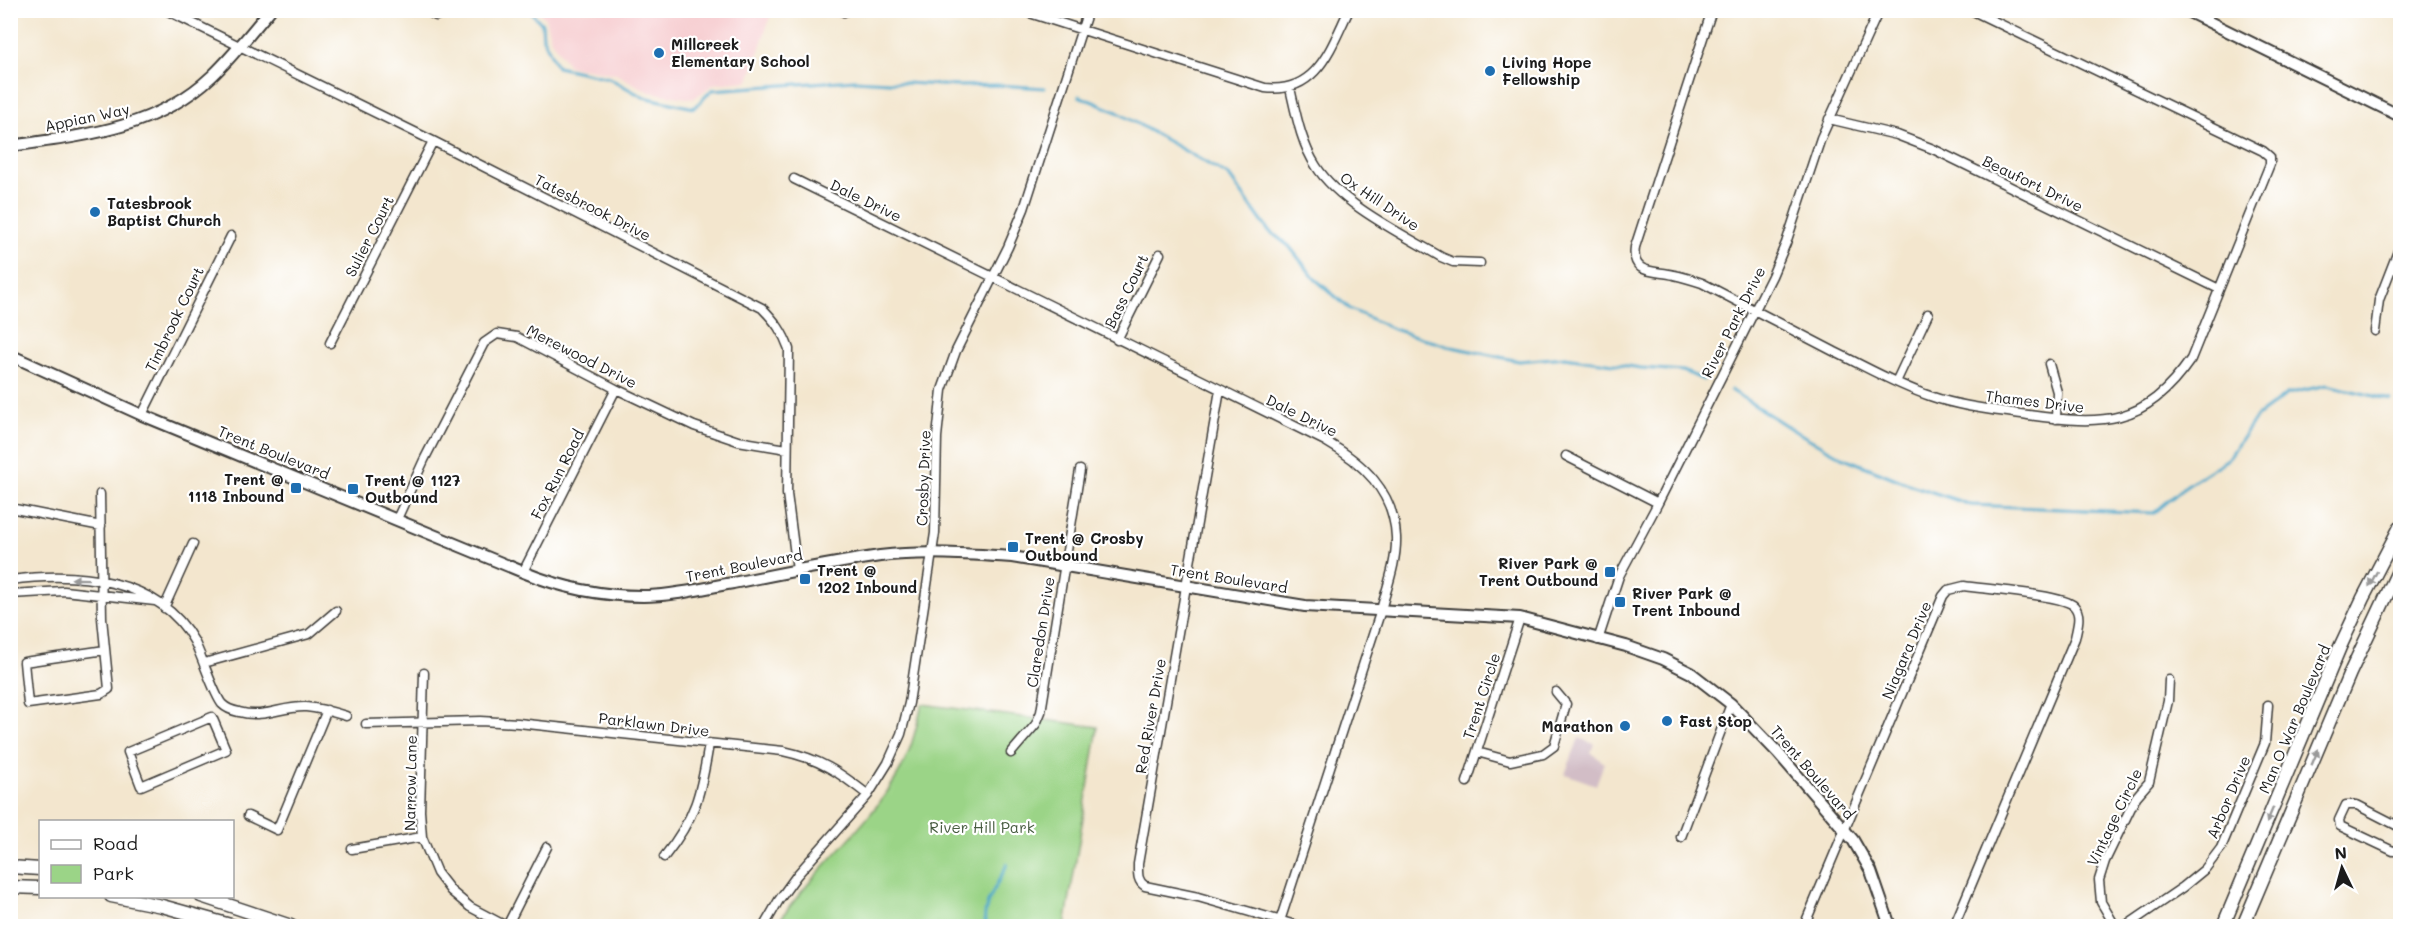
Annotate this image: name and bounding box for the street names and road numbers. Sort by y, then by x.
street label: Appian Way [43,98,131,136]
street label: Beaufort Drive [1979,150,2087,216]
street label: Ox Hill Drive [1336,167,1424,235]
street label: Tatesbrook Drive [531,169,655,245]
street label: Dale Drive [827,174,905,226]
street label: Sulier Court [340,192,398,280]
street label: Bass Court [1099,251,1153,331]
street label: Timbrook Court [140,263,208,375]
street label: River Park Drive [1696,263,1770,381]
street label: Merewood Drive [523,320,641,392]
street label: Thames Drive [1985,385,2085,417]
street label: Dale Drive [1263,389,1341,441]
street label: Trent Boulevard [215,421,333,483]
street label: Fox Run Road [526,426,588,522]
street label: Crosby Drive [911,430,935,526]
street label: Trent Boulevard [684,544,804,586]
street label: Trent Boulevard [1169,559,1289,597]
street label: Claredon Drive [1021,575,1059,689]
street label: Niagara Drive [1876,598,1936,702]
street label: Man O War Boulevard [2254,642,2334,796]
street label: Trent Circle [1458,650,1504,742]
street label: Red River Drive [1130,657,1170,775]
street label: Parklawn Drive [597,707,711,741]
street label: Trent Boulevard [1767,721,1859,823]
street label: Narrow Lane [399,735,421,831]
street label: Arbor Drive [2202,752,2254,842]
street label: Vintage Circle [2082,765,2146,869]

